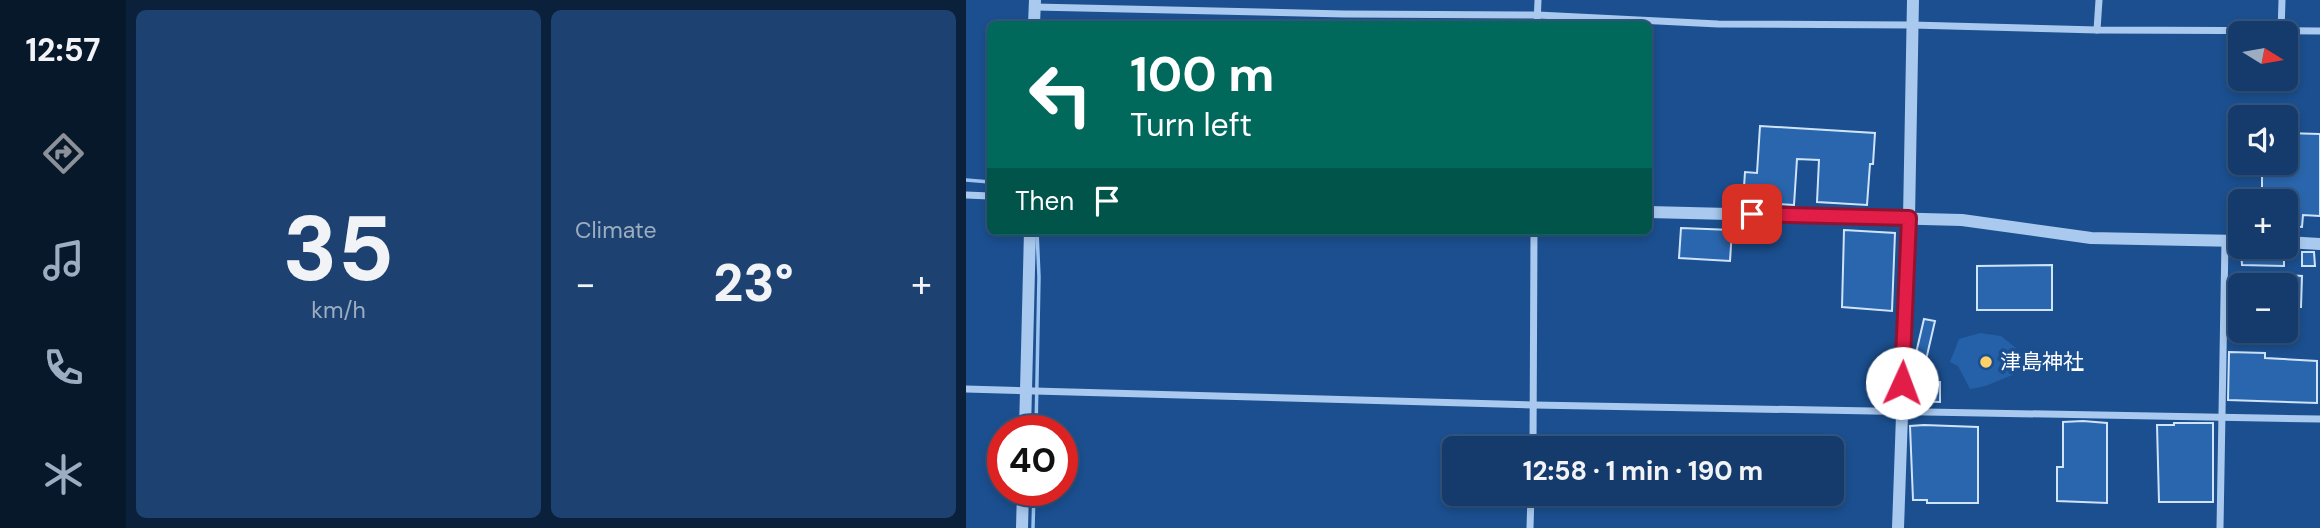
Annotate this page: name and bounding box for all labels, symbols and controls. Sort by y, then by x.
north arrow [2228,21,2298,91]
map controls [2228,21,2298,343]
text: 12:57 [25,29,101,71]
text: 100 m [1130,42,1274,106]
icon: left [1015,49,1106,140]
text: Turn left [1130,104,1252,146]
button: sound [2228,105,2298,175]
icon: directions [39,129,88,178]
icon: arrive [1088,182,1126,220]
text: Then [1015,184,1074,218]
pin [1722,184,1782,244]
button: + [2228,189,2298,259]
text: 35 [283,190,394,308]
icon: arrive [1733,195,1771,233]
text: Climate [575,215,657,245]
icon: music [39,236,88,285]
text: 23° [713,249,794,317]
text: − [575,259,596,309]
text: + [911,259,932,309]
button: − [2228,273,2298,343]
text: km/h [311,295,366,325]
icon: phone [39,343,88,392]
position arrow [1865,346,1939,420]
place label: 津島神社 [2000,348,2084,376]
marker: 津島神社 [1978,354,1994,370]
speed limit sign: 40 [987,415,1078,506]
icon: climate [39,450,88,499]
text: 12:58 · 1 min · 190 m [1523,454,1763,488]

